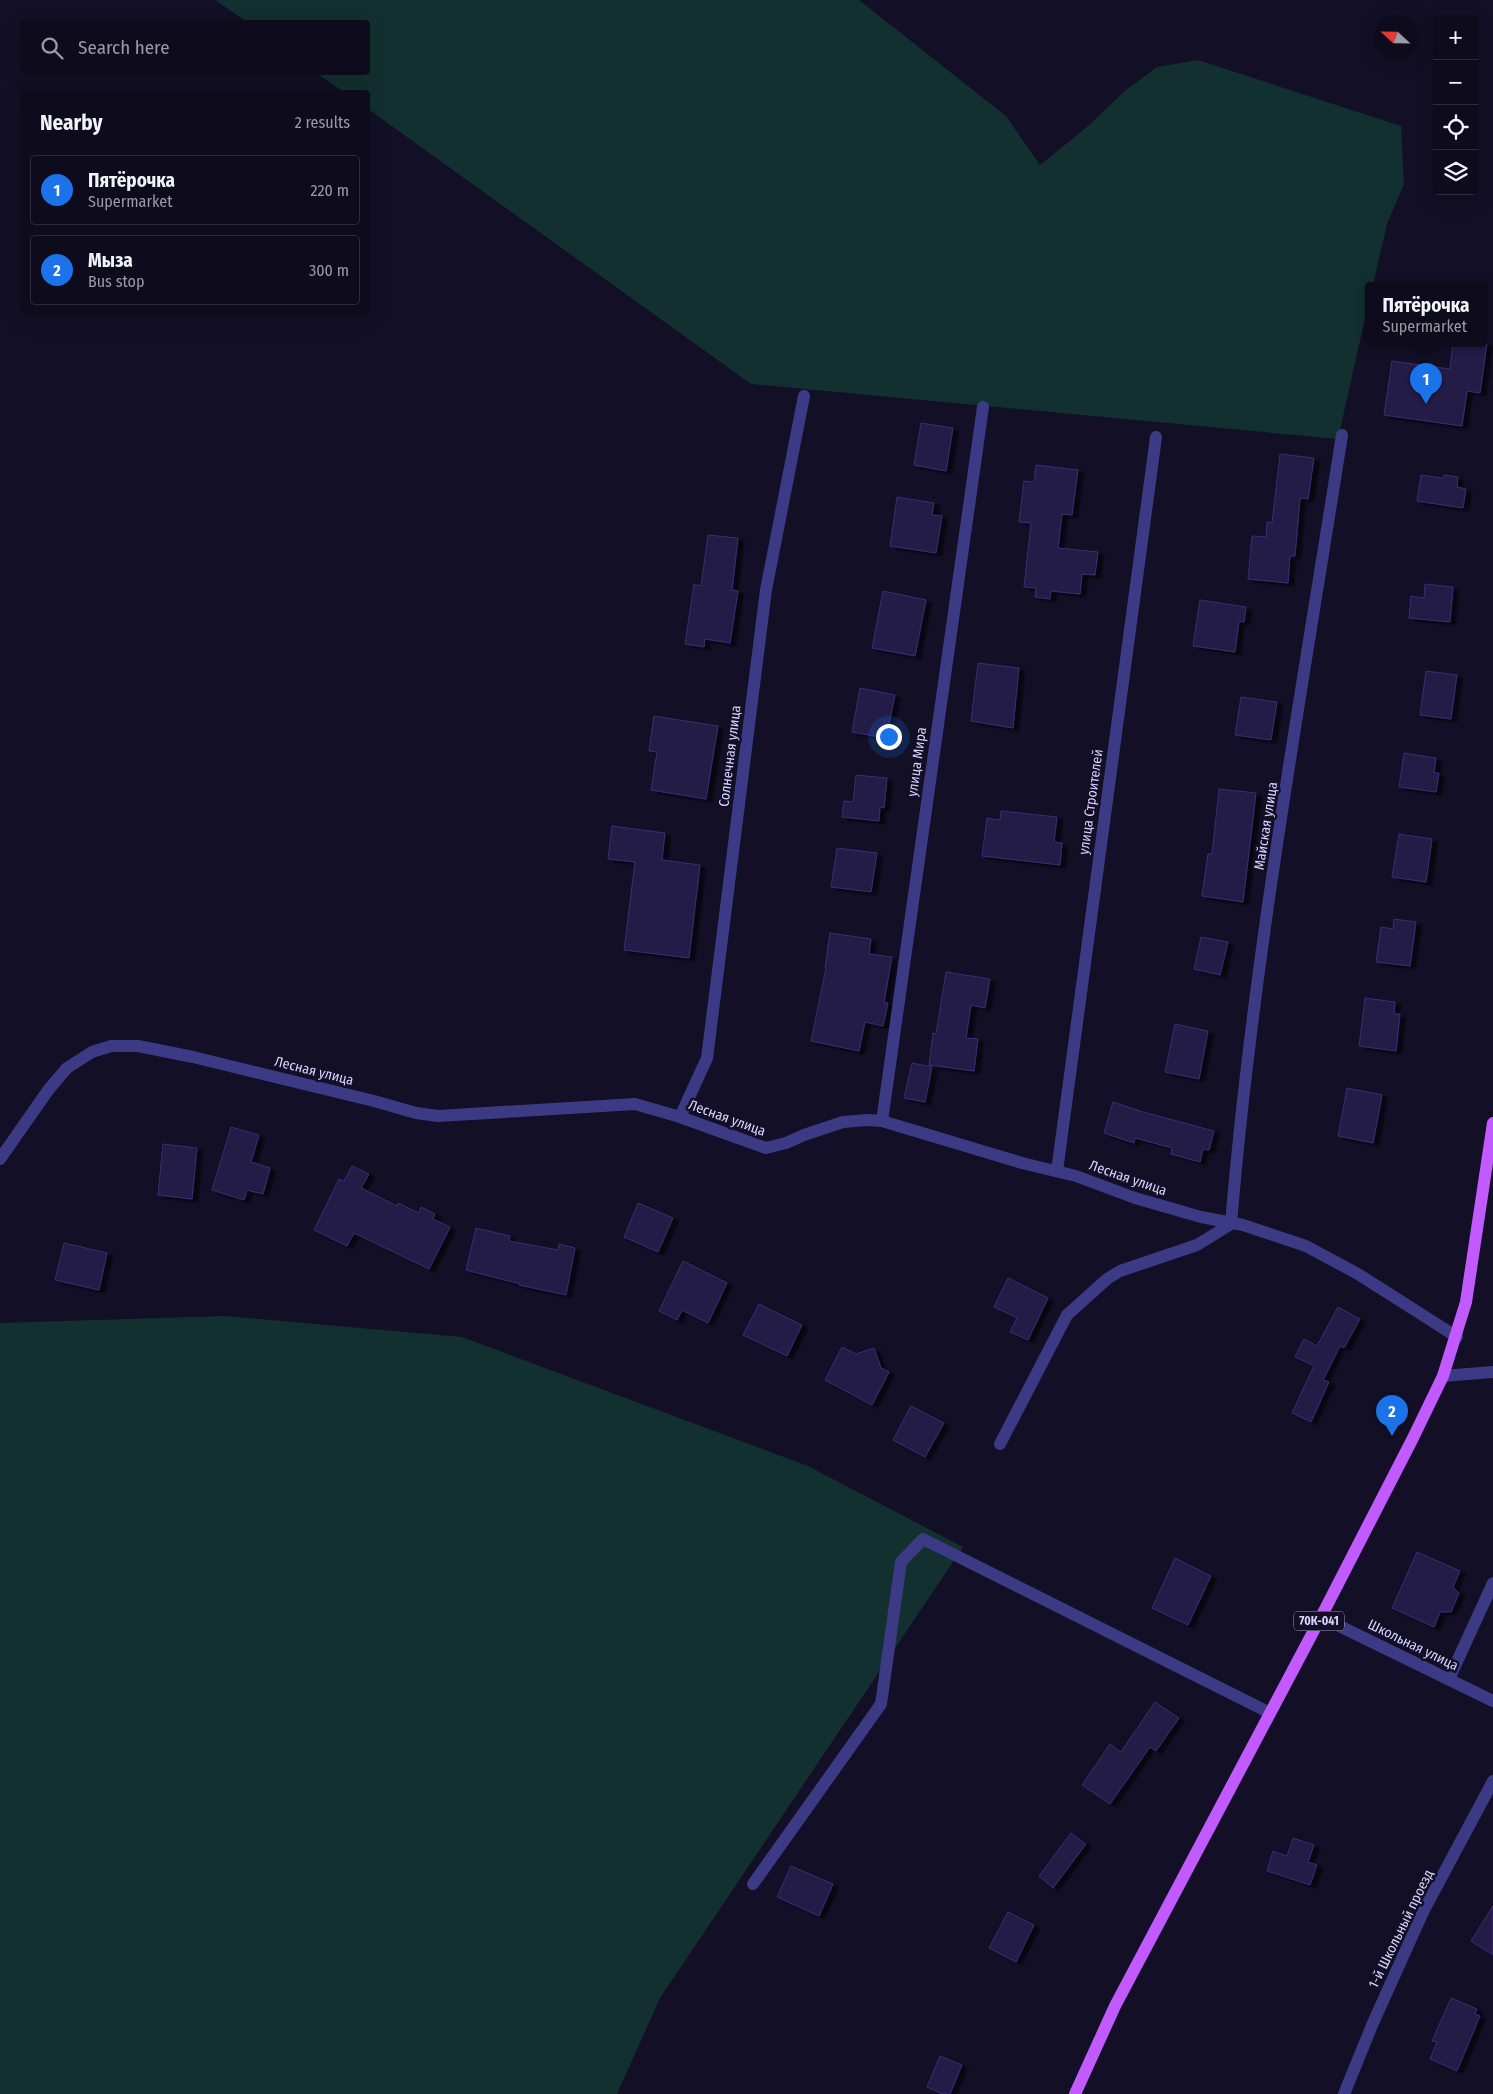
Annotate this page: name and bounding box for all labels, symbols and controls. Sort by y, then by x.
north arrow [1373,15,1418,60]
map controls [1433,15,1478,195]
button: + [1433,15,1478,60]
search box [20,20,370,75]
icon: search [38,34,66,62]
text: Search here [78,36,170,59]
button: − [1433,60,1478,105]
button: locate [1433,105,1478,150]
text: Nearby [40,110,102,136]
text: 2 results [295,113,350,132]
button: layers [1433,150,1478,195]
text: Пятёрочка [88,169,175,192]
text: 1 [54,181,60,200]
text: 220 m [310,181,349,200]
text: Supermarket [88,192,172,211]
text: Мыза [88,249,133,272]
text: 2 [53,261,61,280]
text: 300 m [309,261,349,280]
text: Bus stop [88,272,144,291]
popup [1365,282,1487,347]
text: Пятёрочка [1383,294,1469,317]
text: Supermarket [1383,317,1467,336]
pin: 1 [1410,363,1442,404]
street label: Солнечная улица [715,704,745,808]
your location [876,724,902,750]
street label: улица Мира [904,726,930,798]
street label: улица Строителей [1075,748,1107,856]
street label: Майская улица [1251,781,1281,871]
street label: Лесная улица [273,1053,355,1089]
street label: Лесная улица [686,1096,768,1140]
street label: Лесная улица [1087,1157,1169,1199]
pin: 2 [1376,1395,1408,1436]
road number: 70К-041 [1294,1612,1344,1630]
street label: Школьная улица [1365,1616,1461,1674]
street label: 1-й Школьный проезд [1365,1867,1437,1991]

